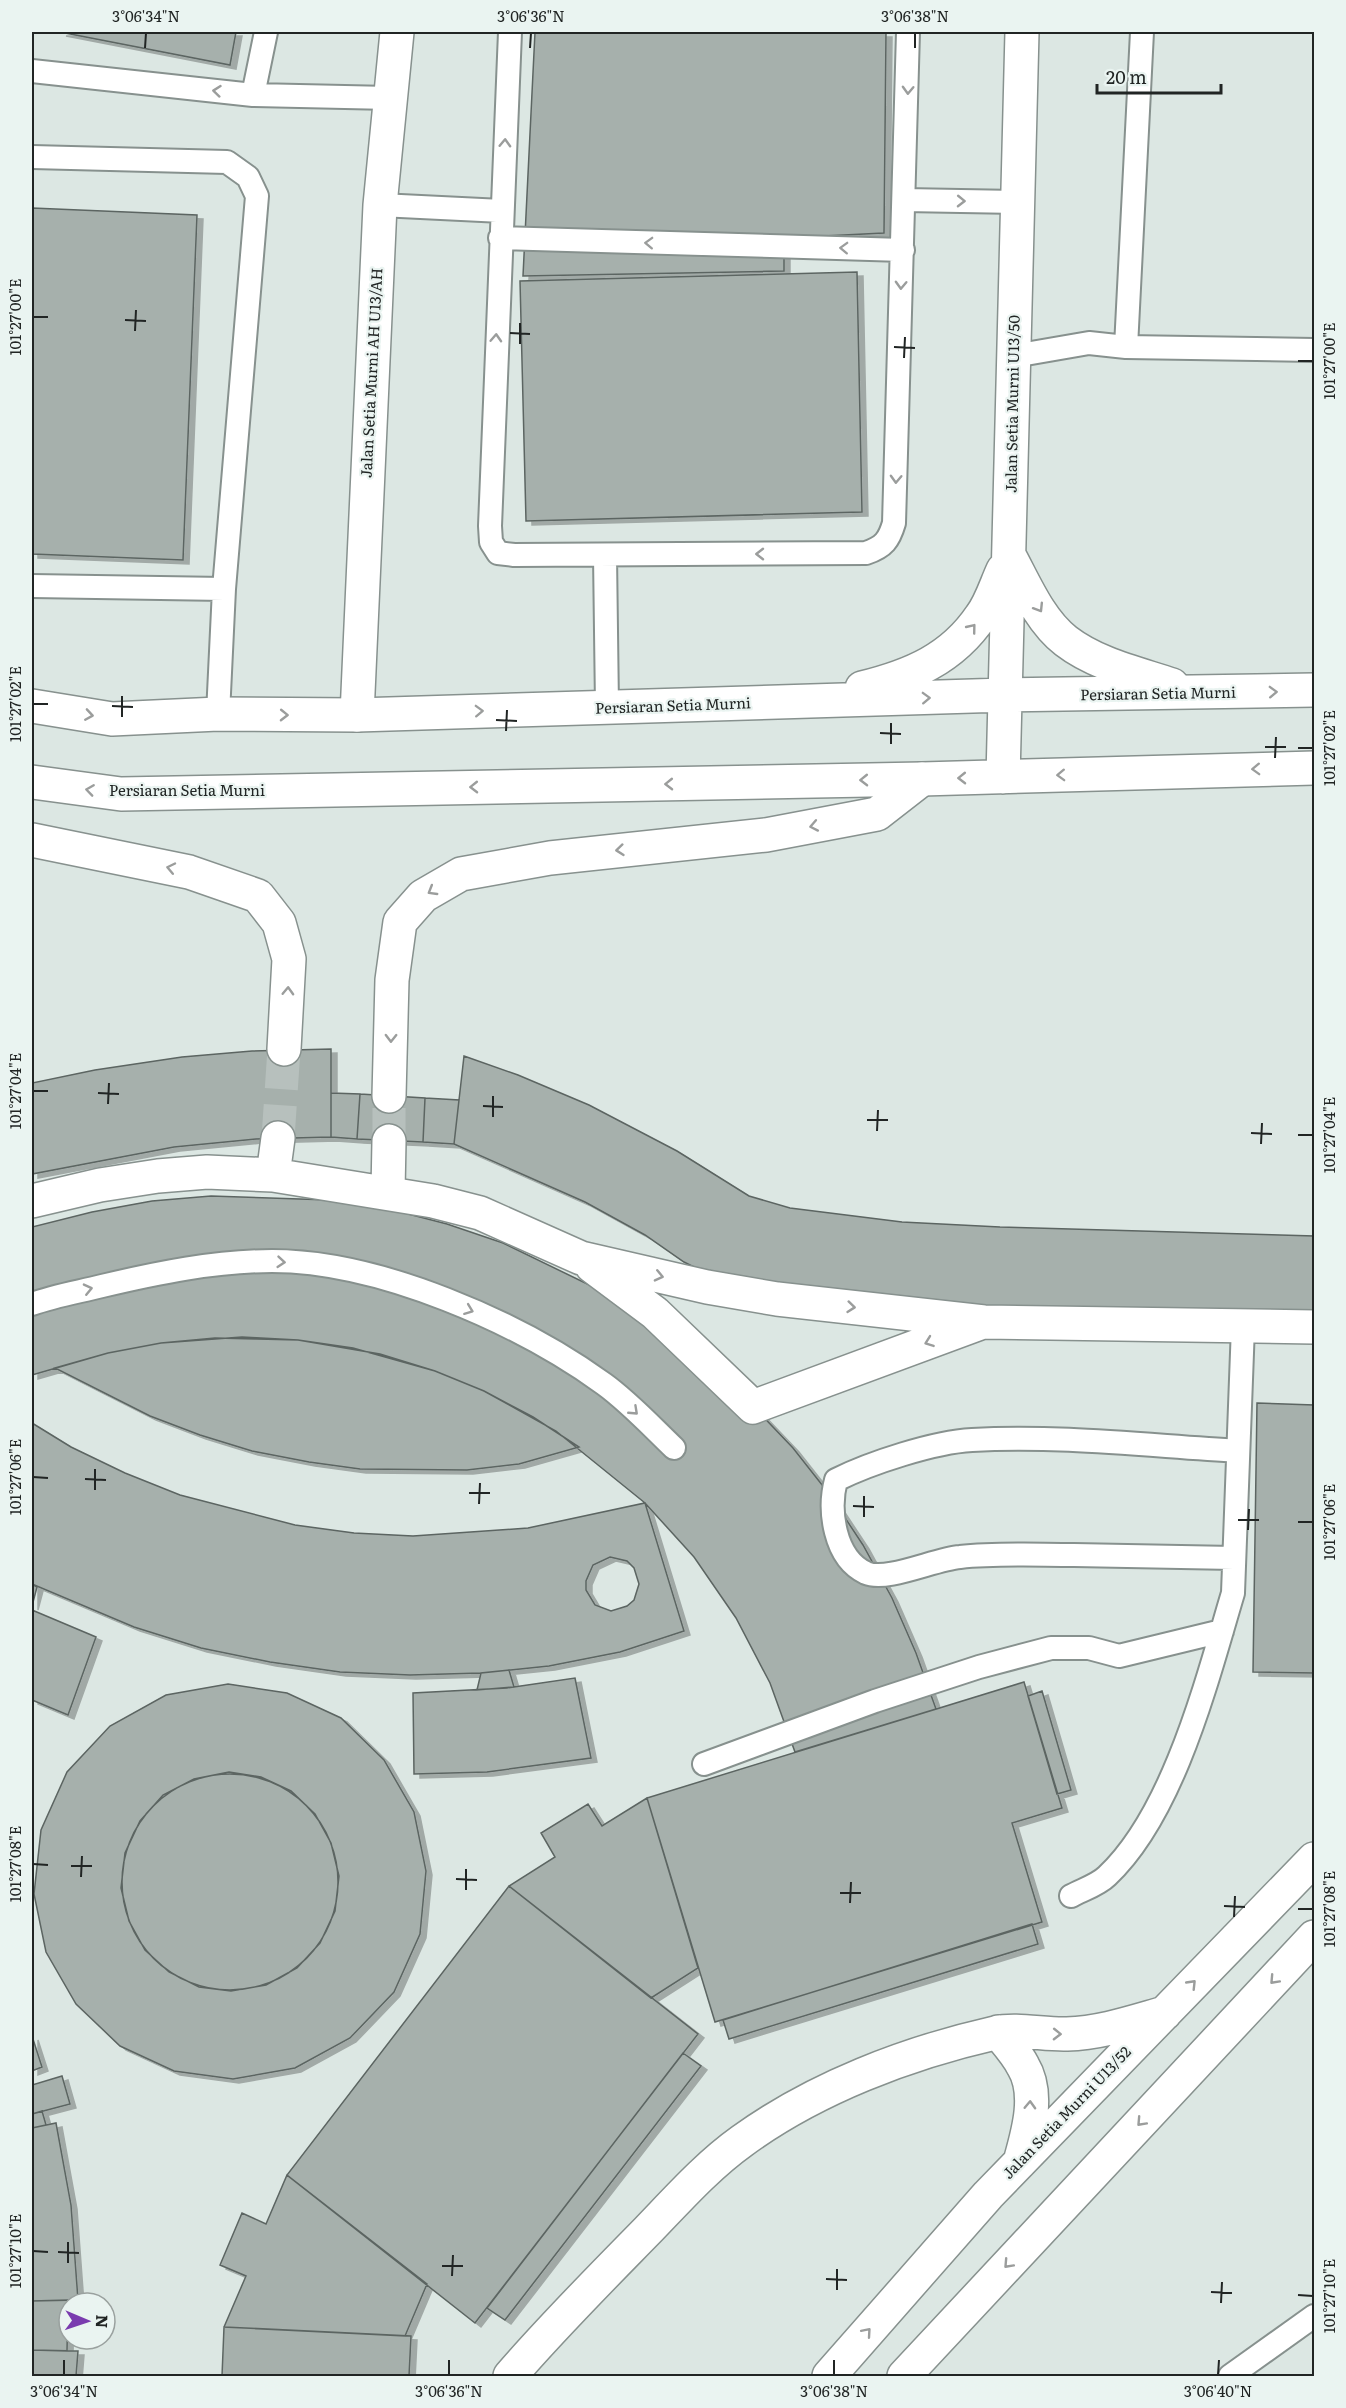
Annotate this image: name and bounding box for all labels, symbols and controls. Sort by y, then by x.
text: 3°06'34"N [112,4,180,27]
text: 3°06'36"N [497,4,565,27]
text: 3°06'38"N [881,4,949,27]
scale bar [1097,57,1222,95]
text: 20 m [1106,63,1147,90]
one-way arrow [213,85,222,98]
one-way arrow [901,85,914,94]
one-way arrow [499,138,511,147]
one-way arrow [957,194,966,207]
one-way arrow [645,236,654,249]
one-way arrow [840,242,849,254]
street label: Jalan Setia Murni AH U13/AH [354,267,387,479]
text: 101°27'00"E [3,278,26,356]
one-way arrow [895,280,908,289]
street label: Jalan Setia Murni U13/50 [998,314,1025,493]
text: 101°27'00"E [1317,322,1340,400]
one-way arrow [490,333,503,342]
one-way arrow [889,475,902,484]
one-way arrow [755,548,764,560]
one-way arrow [1031,601,1042,612]
one-way arrow [965,624,976,635]
text: 101°27'02"E [3,666,26,742]
street label: Persiaran Setia Murni [1080,680,1236,705]
one-way arrow [1269,685,1278,698]
street label: Persiaran Setia Murni [595,690,751,719]
one-way arrow [921,691,930,704]
one-way arrow [474,705,483,718]
one-way arrow [279,708,288,721]
one-way arrow [85,709,94,721]
text: 101°27'02"E [1317,710,1340,786]
one-way arrow [1252,763,1261,776]
one-way arrow [1057,769,1066,781]
one-way arrow [958,772,967,784]
one-way arrow [859,774,868,786]
street label: Persiaran Setia Murni [109,778,265,801]
one-way arrow [664,778,673,790]
one-way arrow [469,781,478,794]
one-way arrow [86,784,95,796]
one-way arrow [809,819,819,832]
one-way arrow [616,843,625,856]
one-way arrow [166,862,176,875]
one-way arrow [428,884,438,896]
one-way arrow [281,986,294,995]
one-way arrow [385,1034,397,1043]
text: 101°27'04"E [3,1053,26,1129]
text: 101°27'04"E [1317,1097,1340,1173]
one-way arrow [276,1255,285,1268]
one-way arrow [653,1269,663,1282]
one-way arrow [83,1284,93,1297]
one-way arrow [846,1300,856,1313]
one-way arrow [463,1302,474,1315]
one-way arrow [925,1334,935,1347]
one-way arrow [627,1404,638,1415]
text: 101°27'06"E [3,1439,26,1515]
text: 101°27'06"E [1317,1484,1340,1560]
text: 101°27'08"E [3,1826,26,1902]
text: 101°27'08"E [1317,1871,1340,1947]
one-way arrow [1271,1972,1282,1983]
one-way arrow [1185,1981,1196,1992]
one-way arrow [1052,2028,1061,2040]
street label: Jalan Setia Murni U13/52 [996,2040,1136,2184]
one-way arrow [1024,2100,1037,2109]
one-way arrow [1137,2115,1148,2125]
text: 101°27'10"E [3,2214,26,2288]
one-way arrow [1004,2257,1015,2268]
text: 101°27'10"E [1317,2259,1340,2333]
north arrow [57,2291,117,2351]
text: N [91,2314,115,2329]
one-way arrow [860,2328,871,2339]
text: 3°06'34"N [30,2379,98,2402]
text: 3°06'36"N [415,2379,483,2402]
text: 3°06'38"N [800,2379,868,2402]
text: 3°06'40"N [1184,2379,1252,2402]

